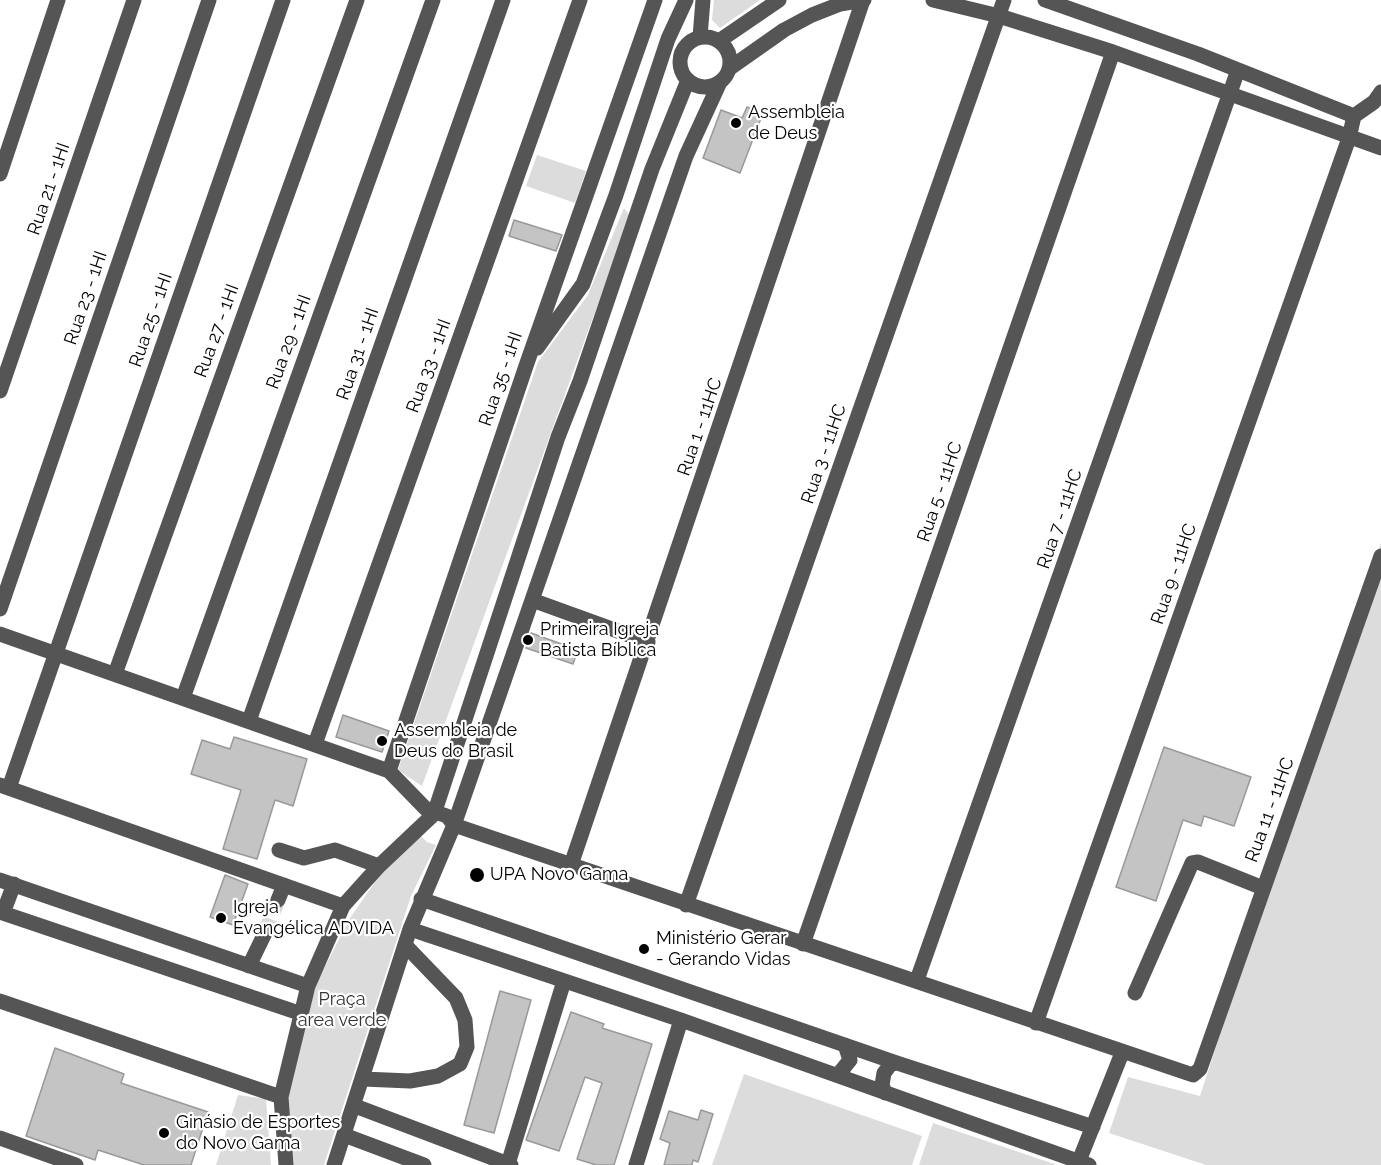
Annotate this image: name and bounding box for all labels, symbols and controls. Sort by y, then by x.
place label: Assembleia de Deus [748,102,845,144]
marker: Assembleia de Deus [729,116,743,130]
street label: Rua 21 - 1HI [23,140,75,238]
street label: Rua 23 - 1HI [60,248,112,348]
street label: Rua 25 - 1HI [125,270,177,370]
street label: Rua 27 - 1HI [190,281,244,381]
street label: Rua 29 - 1HI [262,292,316,392]
street label: Rua 31 - 1HI [332,305,384,403]
street label: Rua 33 - 1HI [402,316,456,416]
street label: Rua 35 - 1HI [475,329,527,429]
street label: Rua 1 - 11HC [673,375,727,479]
street label: Rua 3 - 11HC [797,401,851,507]
street label: Rua 5 - 11HC [913,439,967,545]
street label: Rua 7 - 11HC [1033,466,1087,572]
street label: Rua 9 - 11HC [1147,521,1201,627]
place label: Primeira Igreja Batista Bíblica [540,619,659,662]
marker: Primeira Igreja Batista Bíblica [521,633,535,647]
place label: Assembleia de Deus do Brasil [394,720,517,762]
marker: Assembleia de Deus do Brasil [375,734,389,748]
street label: Rua 11 - 11HC [1241,755,1299,865]
place label: UPA Novo Gama [490,864,628,886]
marker: UPA Novo Gama [468,866,486,884]
place label: Igreja Evangélica ADVIDA [233,897,394,940]
marker: Igreja Evangélica ADVIDA [214,911,228,925]
place label: Ministério Gerar - Gerando Vidas [656,928,791,970]
marker: Ministério Gerar - Gerando Vidas [637,942,651,956]
park label: Praça area verde [298,989,386,1032]
place label: Ginásio de Esportes do Novo Gama [176,1112,340,1154]
marker: Ginásio de Esportes do Novo Gama [157,1126,171,1140]

